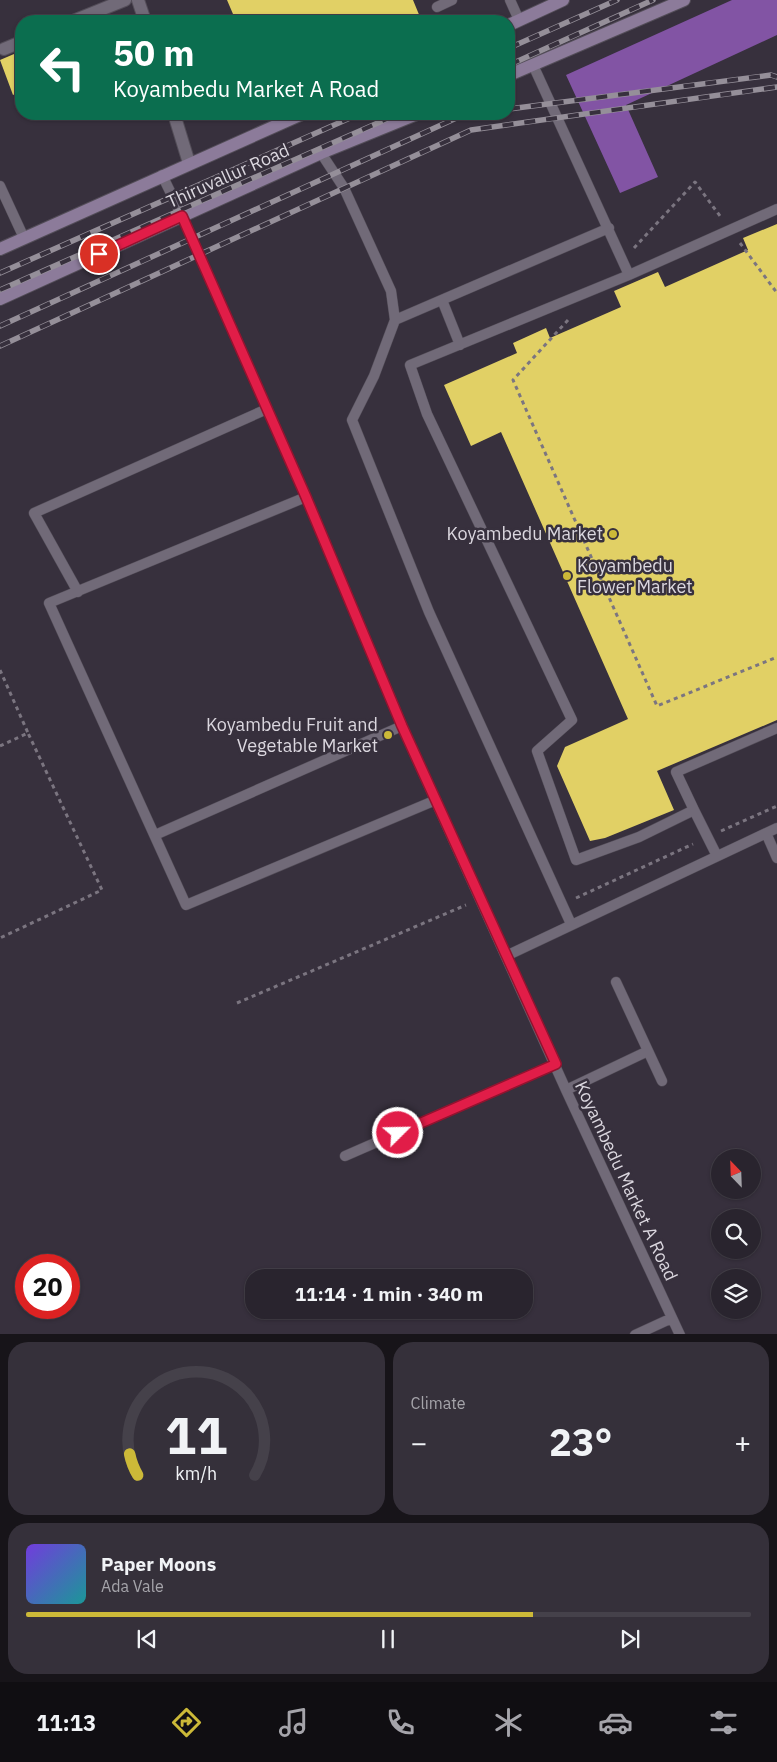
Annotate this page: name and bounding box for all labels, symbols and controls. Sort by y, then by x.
text: 50 m [113,30,195,76]
icon: left [30,35,95,100]
text: Koyambedu Market A Road [113,74,379,103]
street label: Thiruvallur Road [163,138,293,213]
pin [78,233,120,275]
icon: arrive [85,240,113,268]
place label: Koyambedu Market [447,522,603,545]
marker: Koyambedu Market [607,528,619,540]
place label: Koyambedu Flower Market [577,554,693,598]
marker: Koyambedu Flower Market [561,570,573,582]
place label: Koyambedu Fruit and Vegetable Market [206,713,378,757]
marker: Koyambedu Fruit and Vegetable Market [382,729,394,741]
street label: Koyambedu Market A Road [570,1077,683,1284]
position arrow [371,1106,423,1158]
north arrow [711,1149,761,1199]
map controls [711,1149,761,1319]
button: search [711,1209,761,1259]
speed limit sign: 20 [15,1254,80,1319]
button: layers [711,1269,761,1319]
text: 11:14 · 1 min · 340 m [295,1282,483,1306]
text: Climate [411,1393,466,1413]
text: 11 [165,1401,227,1468]
text: 23° [549,1417,612,1466]
text: − [411,1424,427,1461]
text: + [734,1424,751,1461]
text: km/h [175,1462,217,1485]
text: Paper Moons [101,1552,216,1576]
text: Ada Vale [101,1576,164,1596]
icon: previous [133,1625,161,1653]
icon: pause [374,1625,402,1653]
icon: next [616,1625,644,1653]
icon: directions [169,1705,204,1740]
icon: music [276,1705,311,1740]
icon: phone [383,1705,418,1740]
icon: climate [491,1705,526,1740]
icon: car [598,1705,633,1740]
icon: filters [706,1705,741,1740]
text: 11:13 [36,1708,96,1737]

